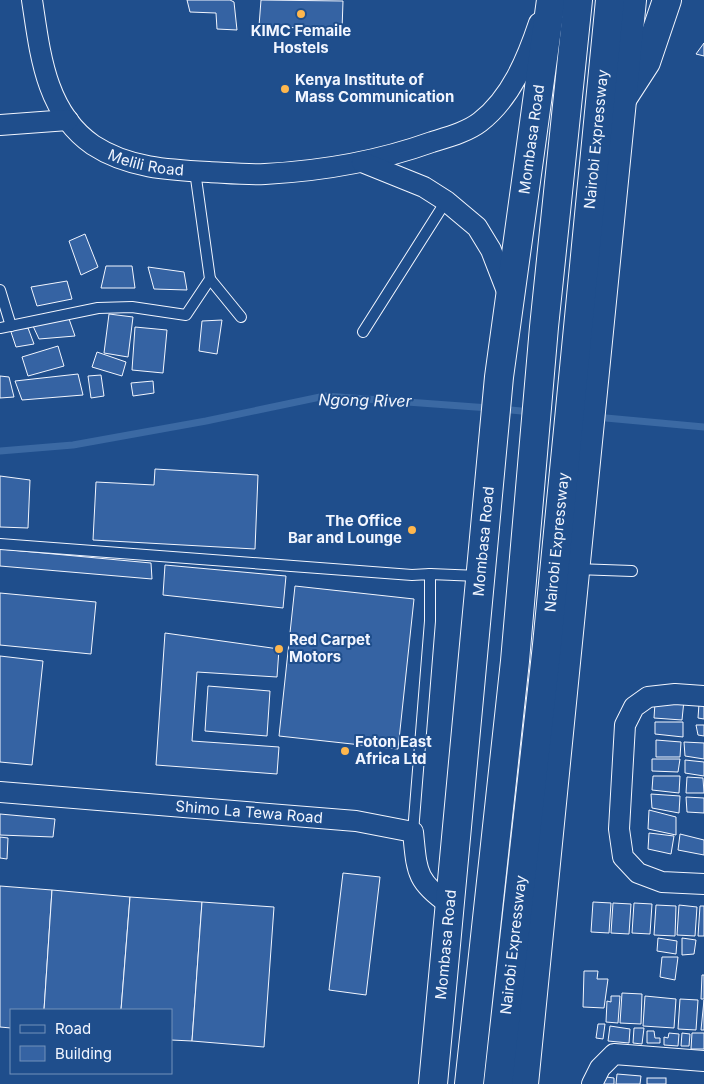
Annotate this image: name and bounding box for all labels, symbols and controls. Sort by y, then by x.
marker: KIMC Femaile Hostels [295,8,307,20]
place label: KIMC Femaile Hostels [251,21,351,57]
street label: Nairobi Expressway [580,68,612,210]
place label: Kenya Institute of Mass Communication [295,70,454,106]
marker: Kenya Institute of Mass Communication [279,83,291,95]
street label: Mombasa Road [514,83,548,195]
street label: Melili Road [105,145,185,180]
water label: Ngong River [318,389,413,411]
street label: Nairobi Expressway [540,471,573,613]
street label: Mombasa Road [469,486,498,597]
place label: The Office Bar and Lounge [288,511,402,547]
marker: The Office Bar and Lounge [406,524,418,536]
place label: Red Carpet Motors [289,630,371,666]
marker: Red Carpet Motors [273,643,285,655]
place label: Foton East Africa Ltd [355,732,432,768]
marker: Foton East Africa Ltd [339,745,351,757]
street label: Shimo La Tewa Road [175,796,324,827]
street label: Nairobi Expressway [496,874,530,1016]
street label: Mombasa Road [431,889,460,1000]
legend [10,1009,172,1074]
text: Road [55,1019,91,1038]
text: Building [55,1044,112,1063]

